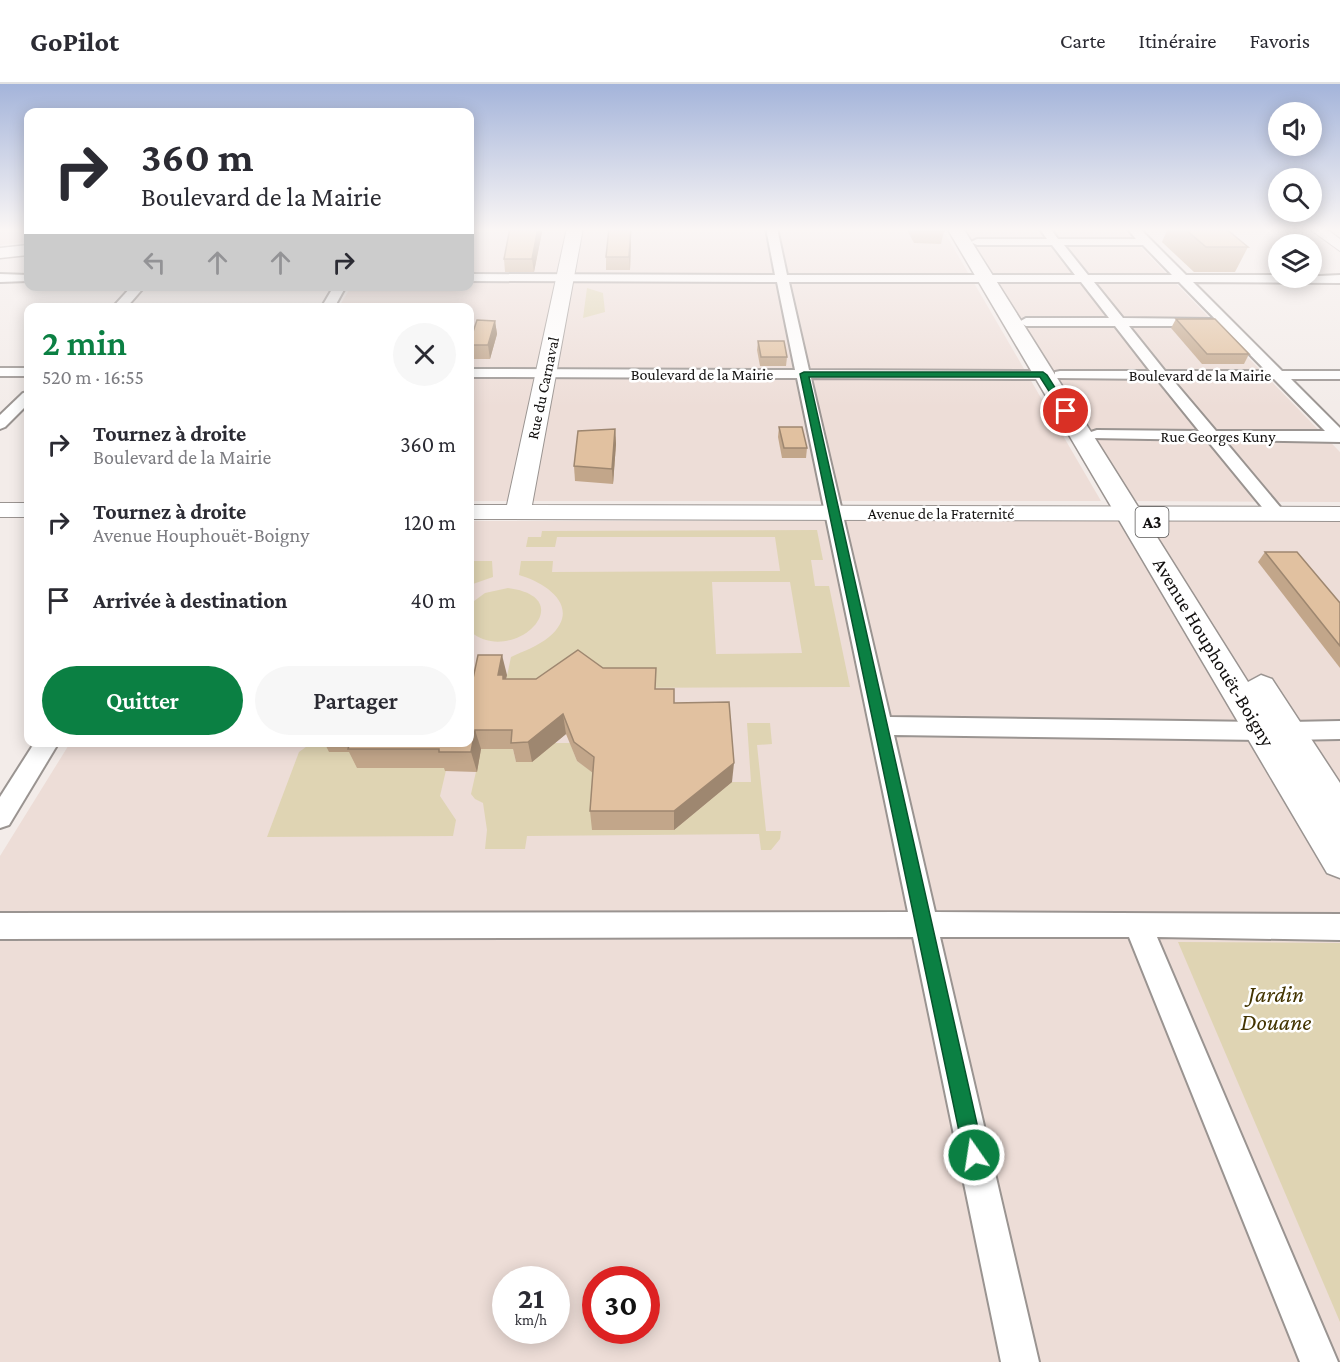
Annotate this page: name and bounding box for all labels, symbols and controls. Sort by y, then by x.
text: GoPilot [30,26,119,57]
text: Carte [1060,29,1106,53]
text: Itinéraire [1139,29,1216,53]
text: Favoris [1249,29,1310,53]
map controls [1268,102,1322,288]
button: sound [1268,102,1322,156]
icon: right [42,132,120,210]
text: 360 m [141,133,254,180]
button: search [1268,168,1322,222]
text: Boulevard de la Mairie [141,182,382,212]
button: layers [1268,234,1322,288]
icon: left [138,246,171,279]
icon: ahead [201,246,234,279]
icon: ahead [264,246,297,279]
icon: right [327,246,360,279]
text: 2 min [42,323,127,363]
button: close [393,323,456,386]
street label: Rue du Carnaval [524,335,562,441]
text: 520 m · 16:55 [42,366,144,388]
street label: Boulevard de la Mairie [631,366,773,383]
street label: Boulevard de la Mairie [1129,367,1271,384]
pin [1040,385,1091,436]
icon: arrive [1049,394,1082,427]
text: Tournez à droite [93,421,246,446]
icon: right [42,428,75,461]
street label: Rue Georges Kuny [1161,428,1276,446]
text: 360 m [400,432,456,457]
text: Boulevard de la Mairie [93,446,271,468]
text: Tournez à droite [93,499,246,524]
street label: Avenue de la Fraternité [868,505,1014,522]
icon: right [42,506,75,539]
road number: A3 [1136,507,1168,537]
text: 120 m [404,510,456,535]
text: Avenue Houphouët-Boigny [93,524,309,546]
street label: Avenue Houphouët-Boigny [1148,554,1280,752]
icon: arrive [42,584,75,617]
text: Arrivée à destination [93,588,287,613]
text: 40 m [411,588,456,613]
button: Quitter [42,666,243,735]
button: Partager [255,666,456,735]
park label: Jardin Douane [1241,980,1311,1035]
position arrow [942,1123,1006,1187]
speed limit sign: 30 [582,1266,660,1344]
text: 21 [518,1281,544,1314]
text: km/h [515,1312,547,1328]

